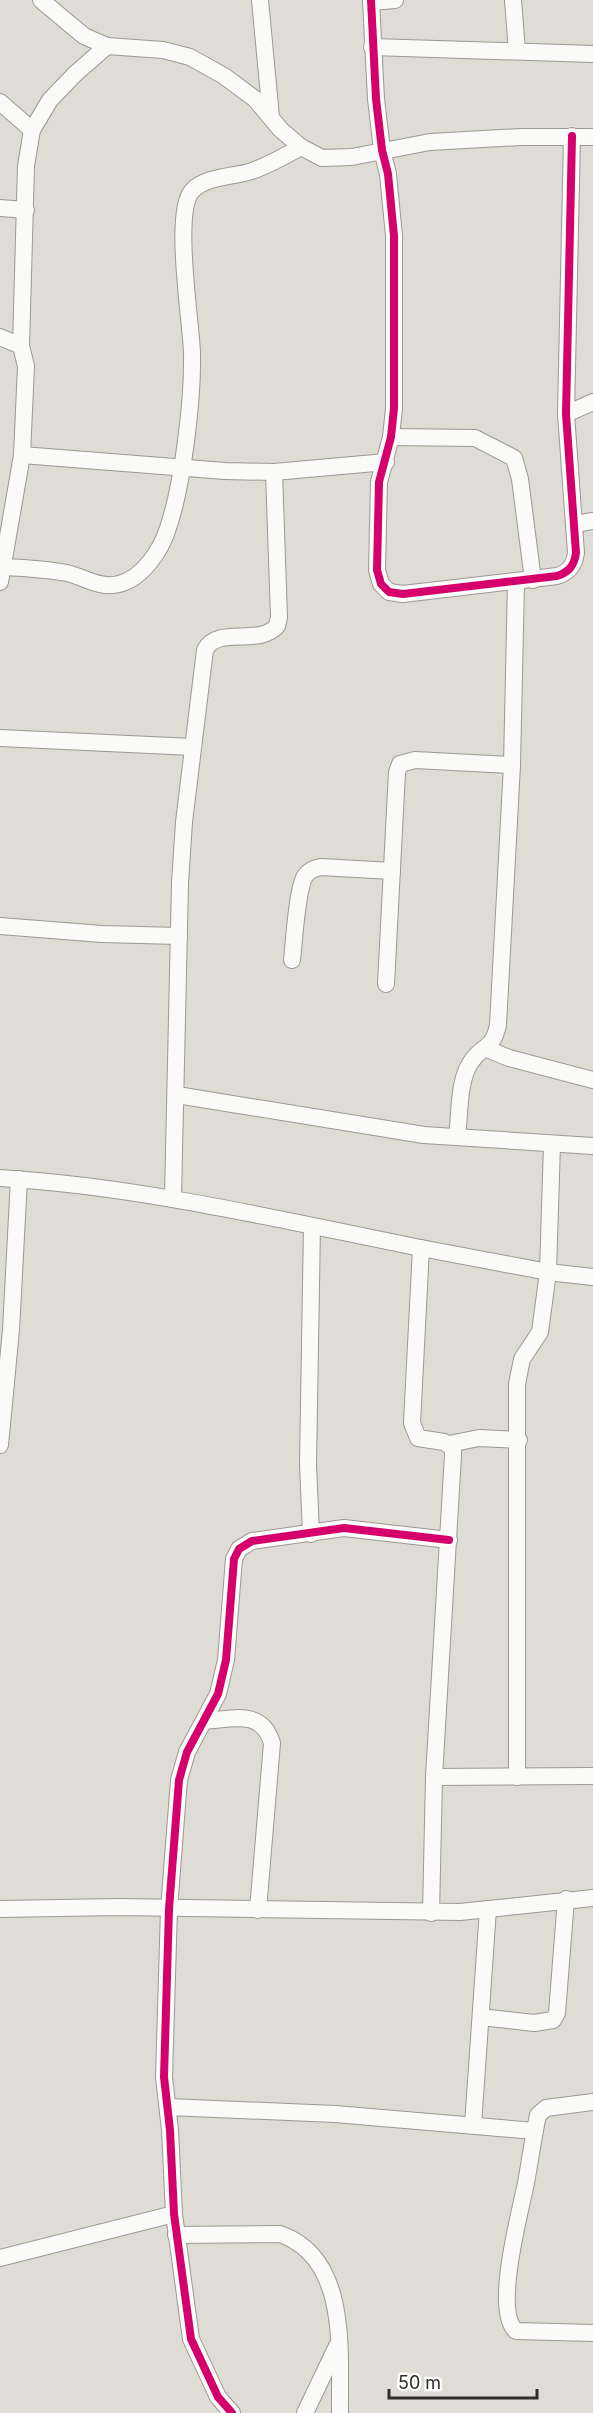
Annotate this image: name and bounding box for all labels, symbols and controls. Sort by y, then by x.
scale bar [389,2362,538,2400]
text: 50 m [398,2372,441,2393]

